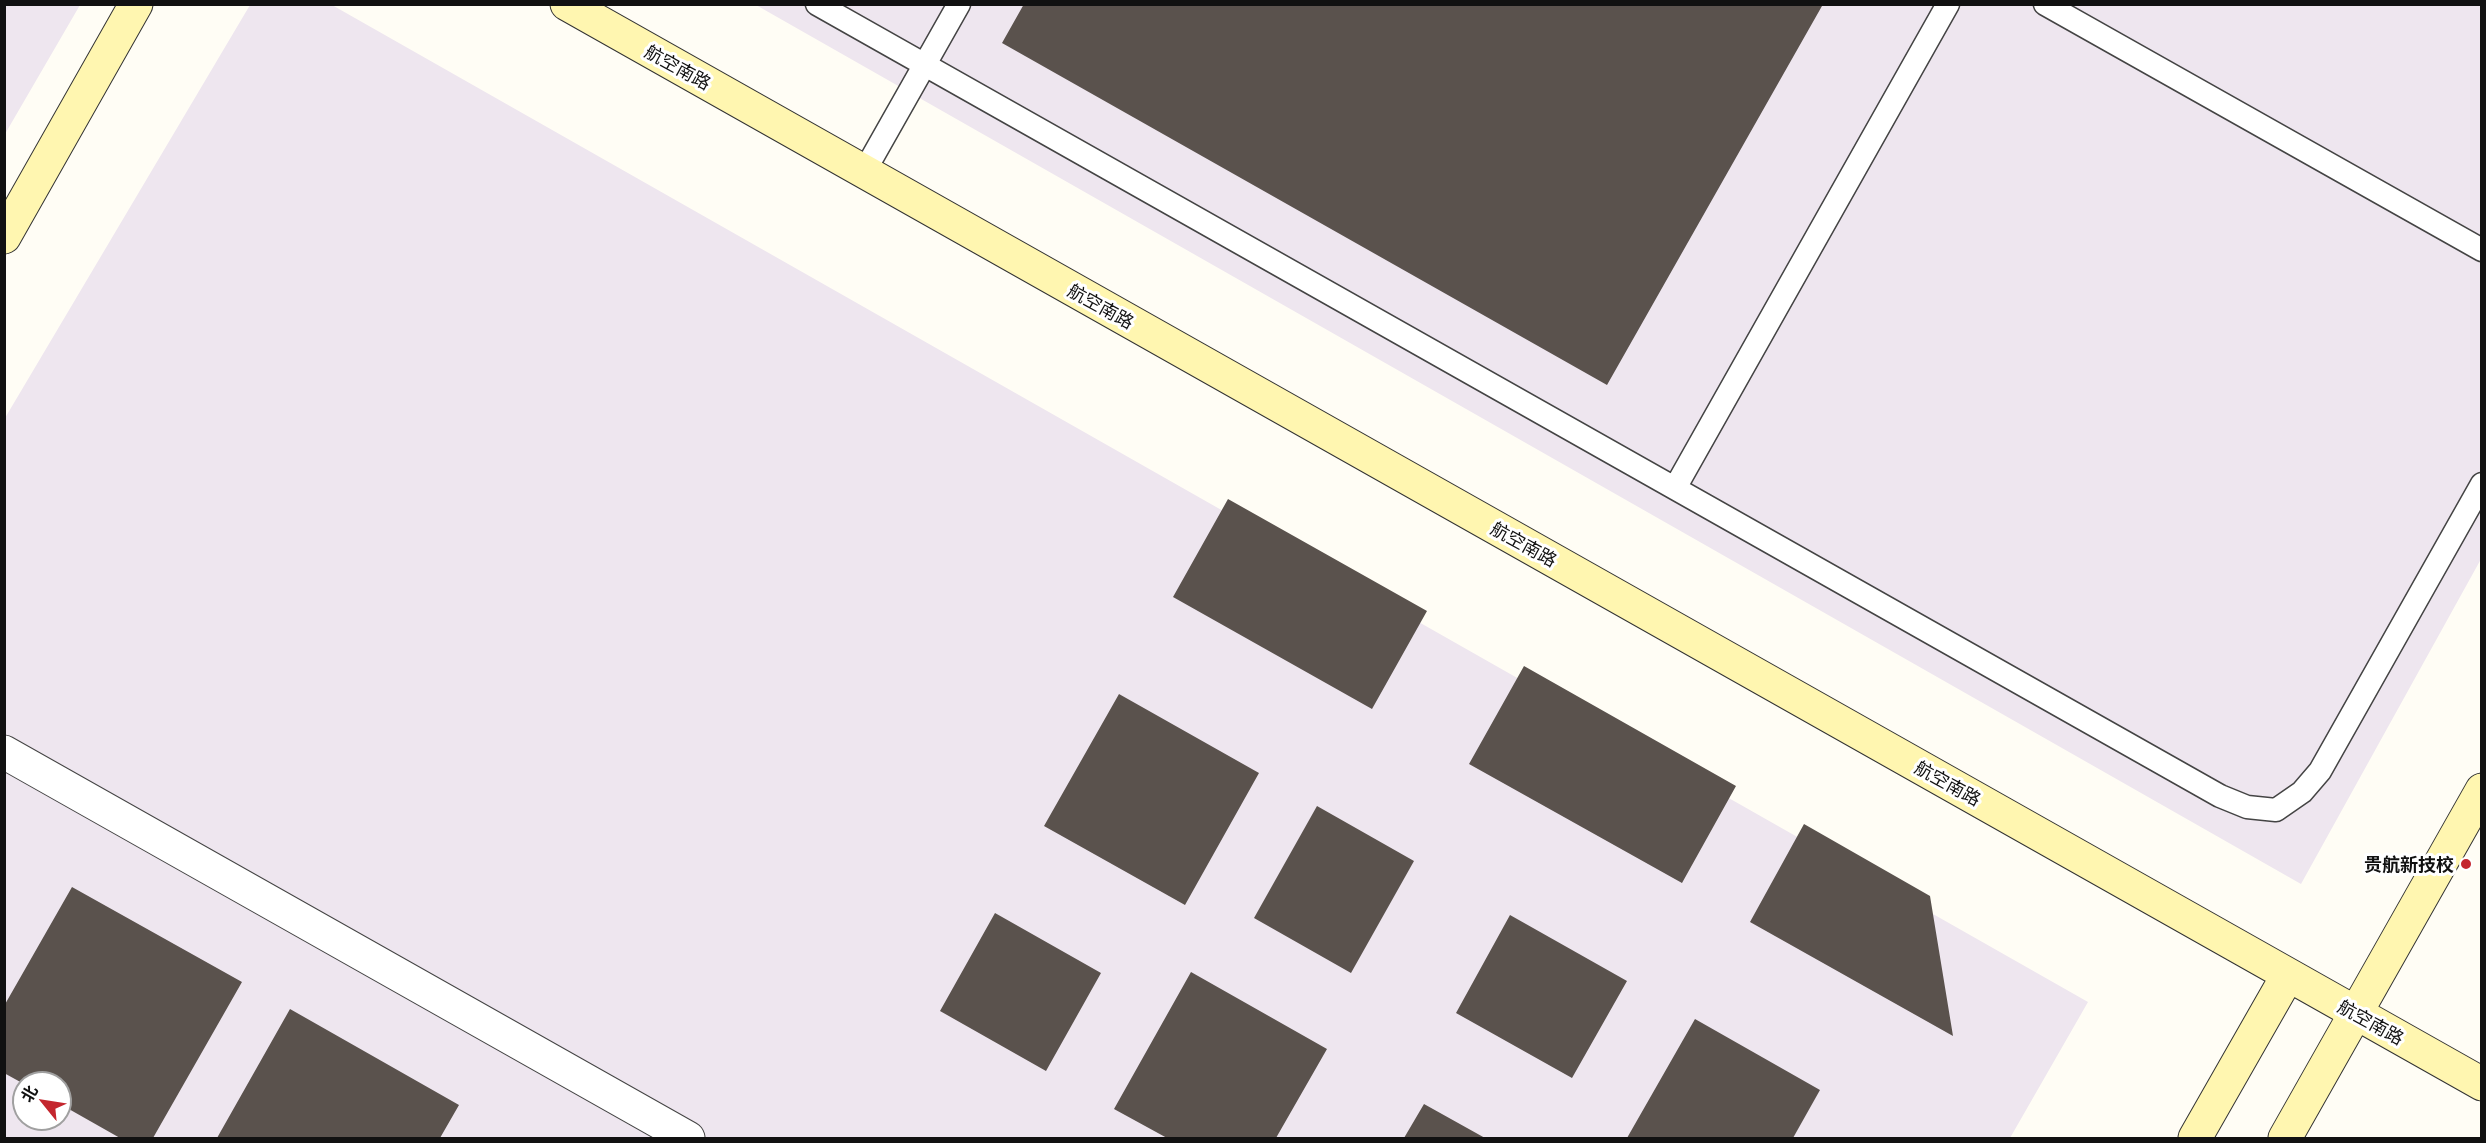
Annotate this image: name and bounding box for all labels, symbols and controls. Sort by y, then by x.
street label: 航空南路 [641,40,715,94]
street label: 航空南路 [1064,279,1138,333]
street label: 航空南路 [1487,517,1561,571]
street label: 航空南路 [1911,756,1985,810]
place label: 贵航新技校 [2364,853,2454,875]
marker: 贵航新技校 [2459,857,2473,871]
street label: 航空南路 [2334,995,2408,1049]
north arrow [12,1071,72,1131]
text: 北 [14,1080,43,1106]

